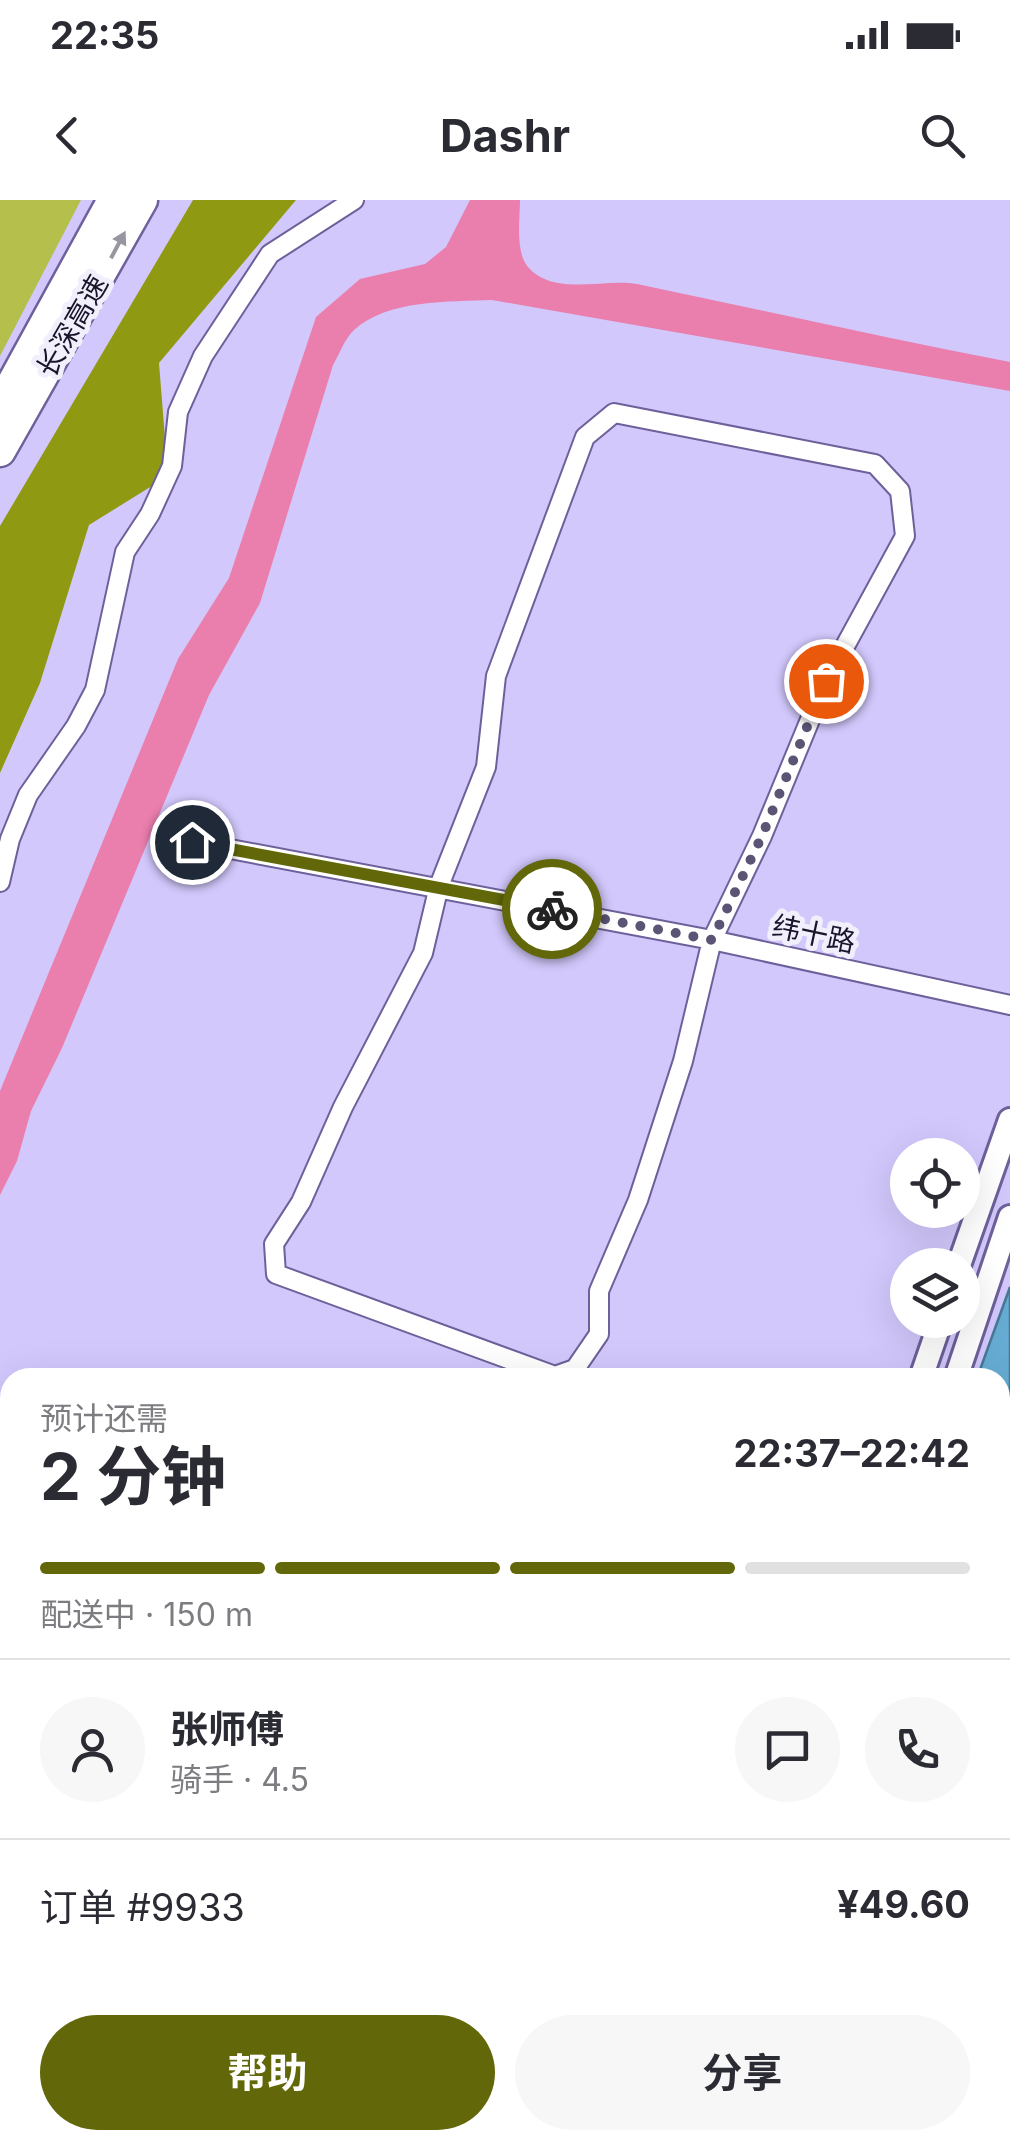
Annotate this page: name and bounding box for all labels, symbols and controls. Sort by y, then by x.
text: 22:35 [50,12,159,58]
icon: back [40,108,95,163]
text: Dashr [440,108,570,163]
icon: search [915,108,970,163]
one-way arrow [108,231,126,259]
street label: 长深高速 [29,269,115,383]
pin [784,639,869,724]
icon: bag [799,654,854,709]
pin [150,800,235,885]
icon: home [165,815,220,870]
courier [502,859,602,959]
icon: bike [525,882,580,937]
street label: 纬十路 [769,909,859,959]
map controls [890,1138,980,1338]
button: locate [890,1138,980,1228]
button: layers [890,1248,980,1338]
text: 预计还需 [40,1399,168,1438]
text: 22:37–22:42 [734,1430,970,1476]
text: 2 分钟 [40,1437,226,1516]
text: 配送中 · 150 m [40,1595,253,1634]
button: person [40,1697,145,1802]
button: chat [735,1697,840,1802]
button: phone [865,1697,970,1802]
text: 张师傅 [170,1706,284,1752]
text: 骑手 · 4.5 [170,1760,309,1799]
text: ¥49.60 [837,1881,970,1927]
text: 订单 #9933 [40,1884,245,1930]
button: 帮助 [40,2015,495,2130]
button: 分享 [515,2015,970,2130]

